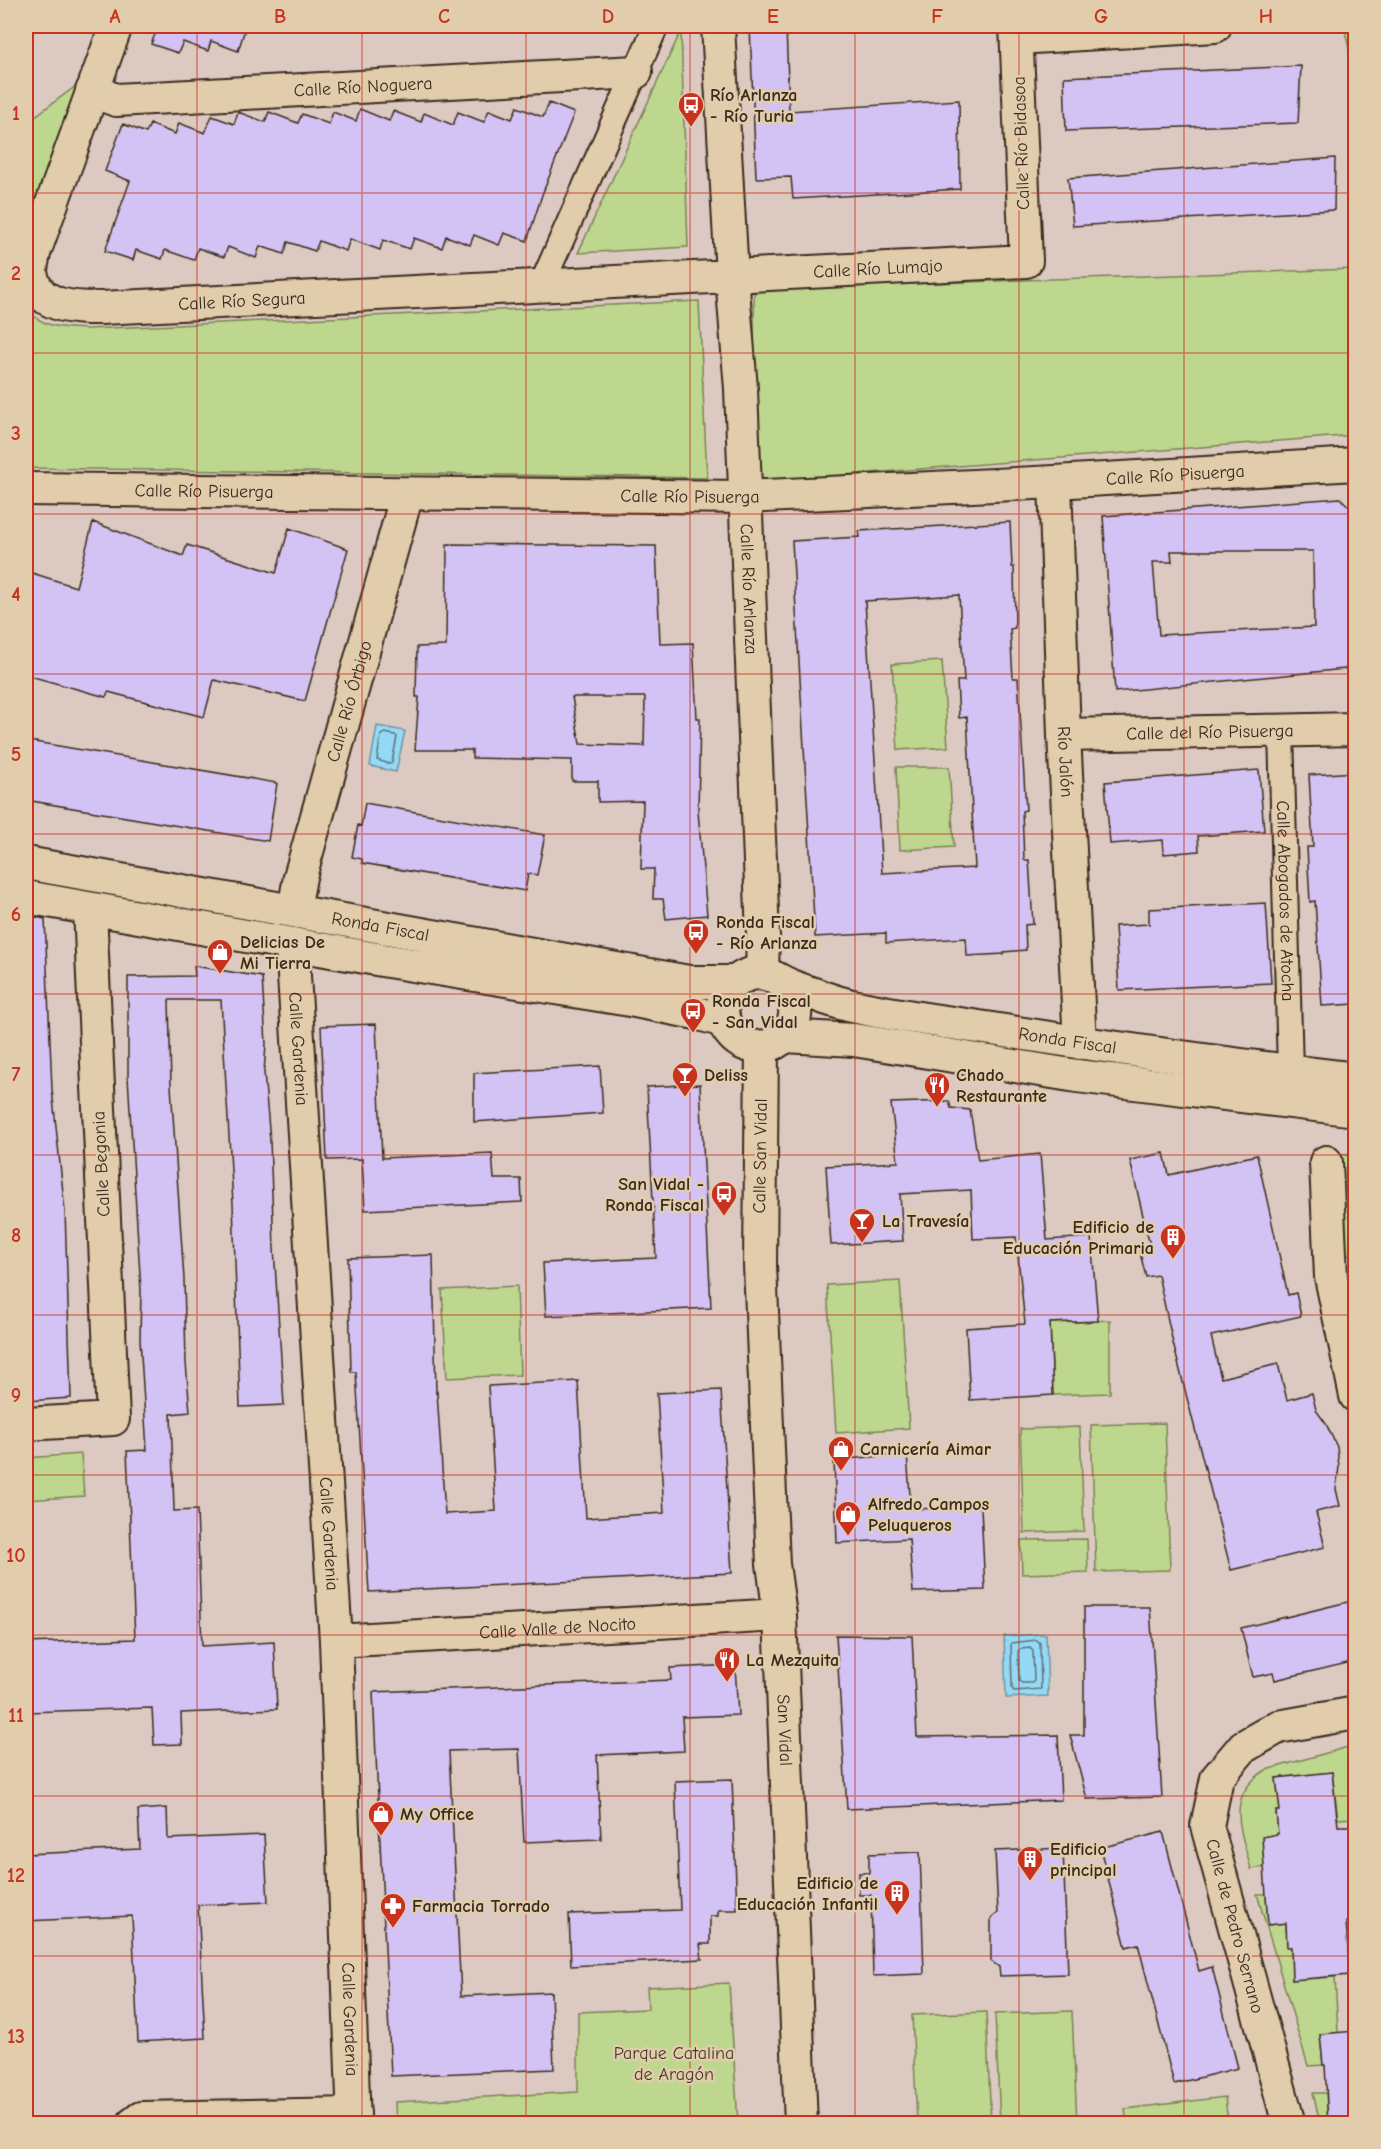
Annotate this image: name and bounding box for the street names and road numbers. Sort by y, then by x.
street label: Calle Río Noguera [293,73,433,101]
street label: Calle Río Bidasoa [1009,76,1034,210]
street label: Calle Río Lumajo [813,255,943,283]
street label: Calle Río Segura [178,288,306,315]
street label: Calle Río Pisuerga [1105,461,1245,490]
street label: Calle Río Pisuerga [134,480,274,503]
street label: Calle Río Pisuerga [620,486,760,508]
street label: Calle Río Arlanza [735,523,762,655]
street label: Calle Río Órbigo [323,638,377,765]
street label: Calle del Río Pisuerga [1126,720,1294,745]
street label: Río Jalón [1053,726,1077,798]
street label: Calle Abogados de Atocha [1272,800,1298,1002]
street label: Ronda Fiscal [330,908,431,946]
street label: Calle Gardenia [284,991,312,1106]
street label: Ronda Fiscal [1017,1023,1118,1059]
street label: Calle San Vidal [749,1098,772,1214]
street label: Calle Begonia [88,1111,115,1217]
street label: Calle Gardenia [315,1476,343,1591]
street label: Calle Valle de Nocito [479,1613,637,1644]
street label: San Vidal [772,1694,796,1766]
street label: Calle de Pedro Serrano [1201,1837,1268,2016]
street label: Calle Gardenia [337,1962,362,2077]

